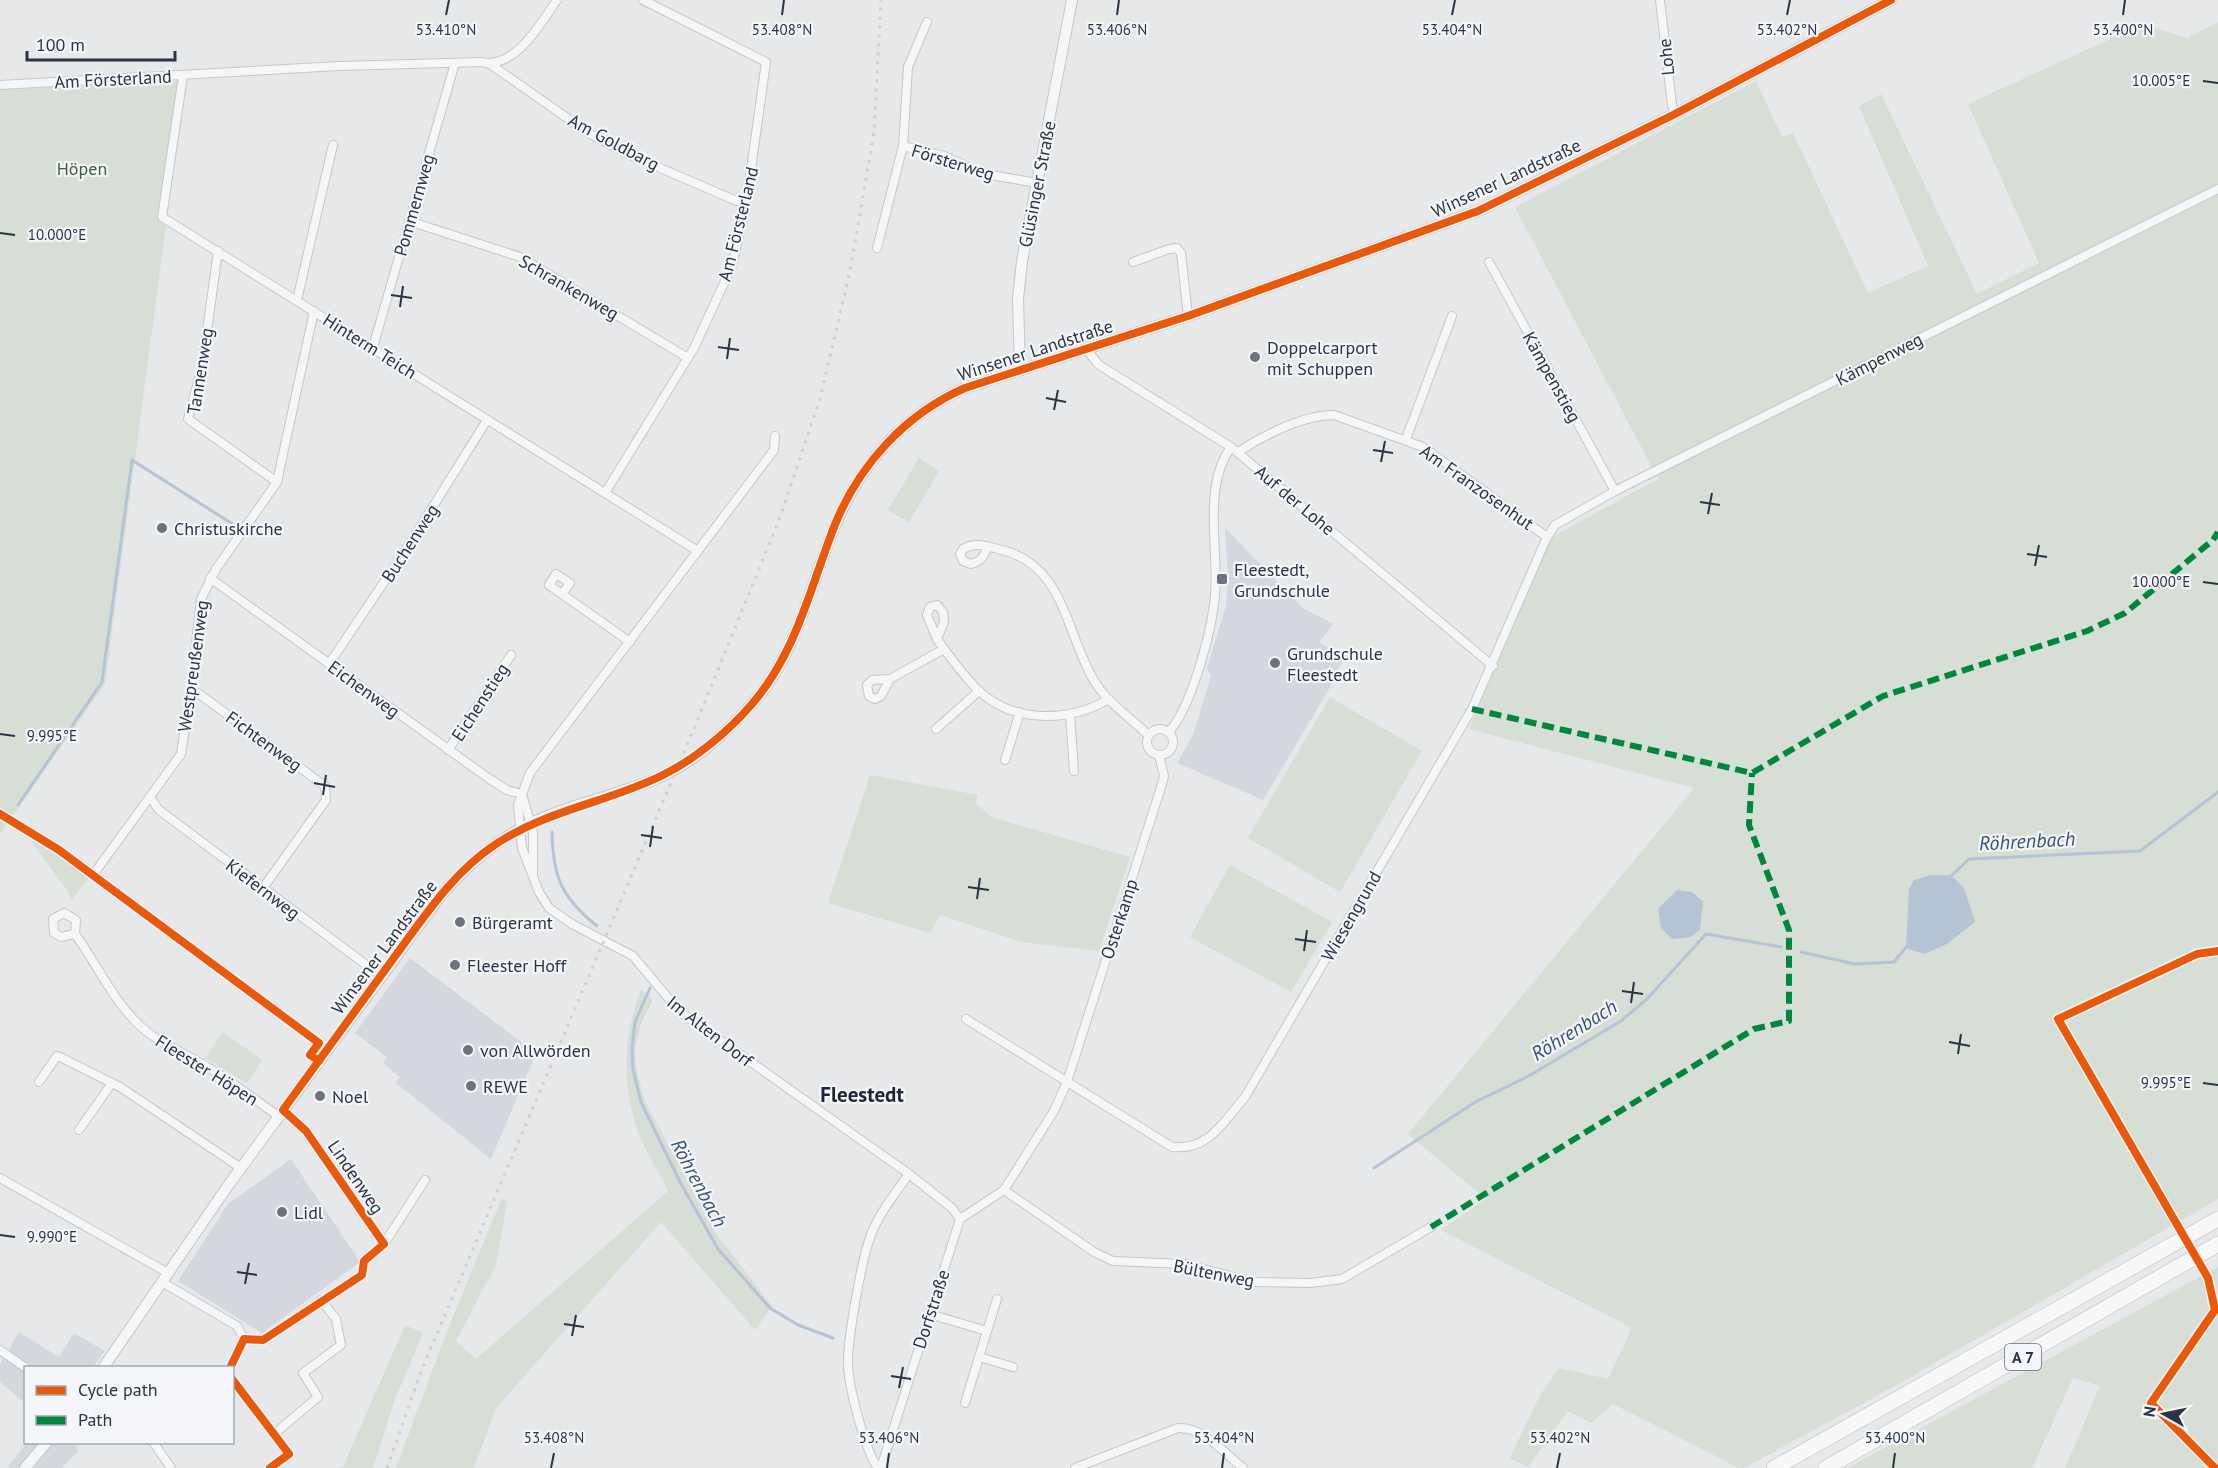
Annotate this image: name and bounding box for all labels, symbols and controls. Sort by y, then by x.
text: 53.410°N [416,20,476,39]
text: 53.408°N [752,20,812,39]
text: 53.406°N [1087,20,1147,39]
text: 53.404°N [1422,20,1482,39]
text: 53.402°N [1757,20,1817,39]
text: 53.400°N [2093,20,2153,39]
scale bar [27,24,176,62]
text: 100 m [36,33,85,56]
street label: Lohe [1653,37,1679,77]
street label: Am Försterland [54,64,172,94]
text: 10.005°E [2132,71,2190,90]
street label: Am Goldbarg [564,108,664,176]
street label: Glüsinger Straße [1013,119,1061,249]
street label: Winsener Landstraße [1428,133,1584,223]
street label: Försterweg [909,139,997,185]
street label: Pommernweg [388,151,440,259]
park label: Höpen [57,157,107,180]
street label: Am Försterland [713,164,763,284]
text: 10.000°E [28,225,86,244]
street label: Schrankenweg [515,249,623,325]
street label: Hinterm Teich [319,308,421,384]
street label: Winsener Landstraße [954,314,1116,386]
street label: Tannenweg [182,326,218,416]
street label: Kämpenweg [1831,327,1927,391]
street label: Kämpenstieg [1518,328,1586,426]
place label: Doppelcarport mit Schuppen [1267,336,1378,380]
marker: Doppelcarport mit Schuppen [1248,350,1262,364]
street label: Am Franzosenhut [1416,439,1538,535]
street label: Auf der Lohe [1250,460,1340,540]
street label: Buchenweg [376,499,444,587]
place label: Christuskirche [174,517,283,540]
marker: Christuskirche [155,521,169,535]
place label: Fleestedt, Grundschule [1234,558,1330,602]
marker: Fleestedt, Grundschule [1215,572,1229,586]
text: 10.000°E [2132,572,2190,591]
street label: Westpreußenweg [172,599,214,733]
place label: Grundschule Fleestedt [1287,642,1383,686]
street label: Eichenweg [324,655,404,723]
marker: Grundschule Fleestedt [1268,656,1282,670]
street label: Eichenstieg [446,659,514,745]
street label: Fichtenweg [221,706,307,776]
text: 9.995°E [27,726,77,745]
water label: Röhrenbach [1978,825,2076,857]
street label: Kiefernweg [221,854,305,924]
street label: Wiesengrund [1316,867,1386,965]
street label: Winsener Landstraße [326,875,442,1019]
street label: Osterkamp [1095,876,1143,962]
place label: Bürgeramt [472,911,553,934]
marker: Bürgeramt [453,915,467,929]
place label: Fleester Hoff [467,954,567,977]
marker: Fleester Hoff [448,958,462,972]
street label: Im Alten Dorf [662,990,759,1072]
water label: Röhrenbach [1526,993,1622,1067]
street label: Fleester Höpen [151,1029,263,1111]
place label: von Allwörden [480,1039,591,1062]
marker: von Allwörden [461,1043,475,1057]
text: 9.995°E [2141,1073,2191,1092]
place label: REWE [483,1075,528,1098]
marker: REWE [464,1079,478,1093]
district label: Fleestedt [820,1081,904,1108]
place label: Noel [332,1085,369,1108]
marker: Noel [313,1089,327,1103]
water label: Röhrenbach [665,1134,733,1232]
street label: Lindenweg [323,1136,389,1218]
place label: Lidl [294,1201,324,1224]
marker: Lidl [275,1205,289,1219]
text: 9.990°E [27,1227,77,1246]
street label: Bültenweg [1172,1254,1256,1292]
street label: Dorfstraße [907,1267,955,1351]
road number: A 7 [2005,1344,2041,1370]
legend [24,1366,234,1444]
text: Cycle path [78,1378,158,1401]
north arrow [2134,1384,2194,1444]
text: N [2138,1405,2160,1418]
text: Path [78,1408,112,1431]
text: 53.408°N [524,1428,584,1447]
text: 53.406°N [859,1428,919,1447]
text: 53.404°N [1194,1428,1254,1447]
text: 53.402°N [1530,1428,1590,1447]
text: 53.400°N [1865,1428,1925,1447]

